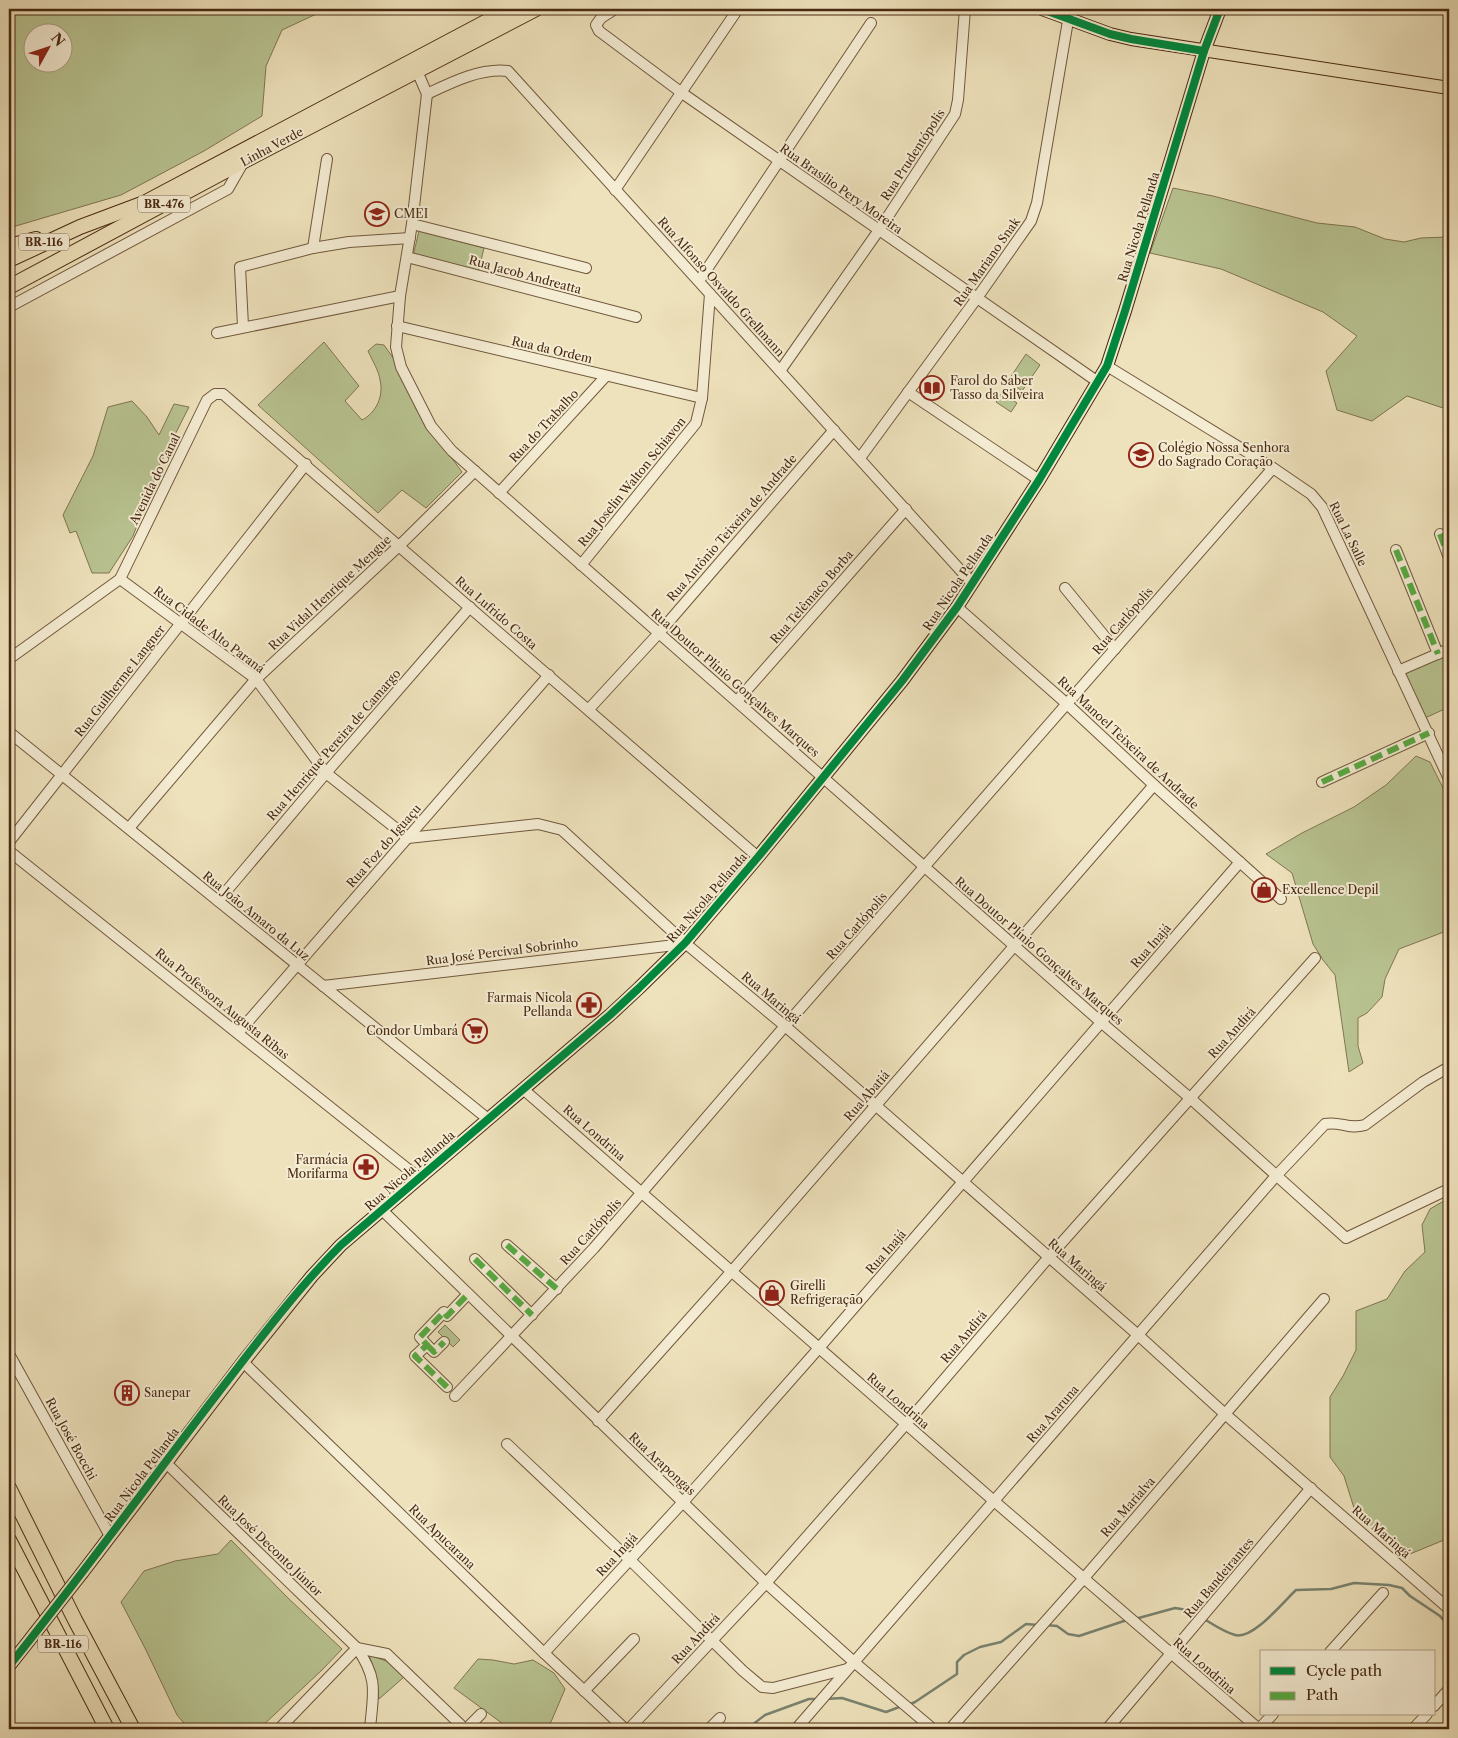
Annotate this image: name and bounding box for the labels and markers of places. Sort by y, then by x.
school or university icon: CMEI [364,201,390,227]
place label: CMEI [394,206,428,221]
place label: Farol do Saber Tasso da Silveira [950,373,1045,402]
library icon: Farol do Saber Tasso da Silveira [919,375,945,401]
place label: Colégio Nossa Senhora do Sagrado Coração [1158,440,1291,469]
school or university icon: Colégio Nossa Senhora do Sagrado Coração [1128,442,1154,468]
shop icon: Excellence Depil [1251,877,1277,903]
place label: Excellence Depil [1282,882,1379,897]
place label: Farmais Nicola Pellanda [487,990,573,1019]
pharmacy icon: Farmais Nicola Pellanda [576,992,602,1018]
supermarket icon: Condor Umbará [462,1018,488,1044]
place label: Condor Umbará [366,1023,459,1038]
place label: Farmácia Morifarma [287,1152,349,1181]
pharmacy icon: Farmácia Morifarma [353,1154,379,1180]
place label: Girelli Refrigeração [790,1278,863,1307]
shop icon: Girelli Refrigeração [759,1280,785,1306]
building icon: Sanepar [114,1380,140,1406]
place label: Sanepar [144,1385,190,1400]

